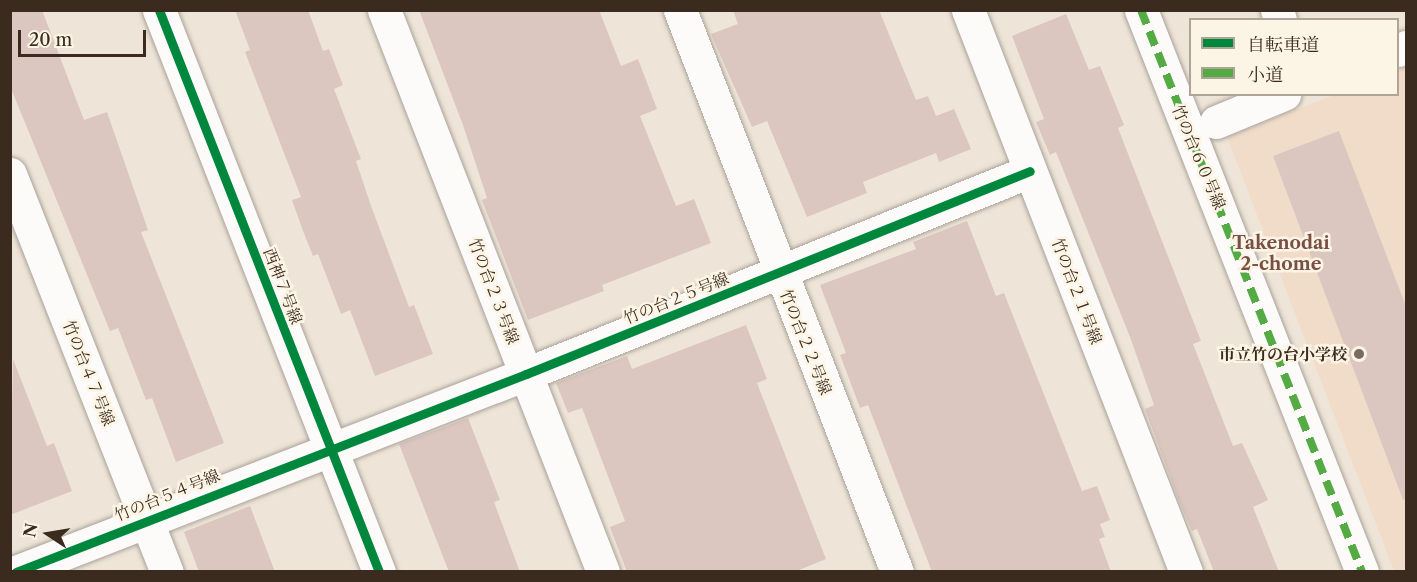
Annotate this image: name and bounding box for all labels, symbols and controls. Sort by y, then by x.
scale bar [21,18,148,56]
legend [1189,18,1399,96]
text: 20 m [29,29,72,51]
text: 自転車道 [1247,34,1319,56]
text: 小道 [1247,64,1283,86]
street label: 竹の台６０号線 [1168,102,1230,212]
district label: Takenodai 2-chome [1232,233,1330,276]
street label: 竹の台２３号線 [465,235,523,347]
street label: 竹の台２１号線 [1048,235,1106,347]
street label: 西神７号線 [260,245,306,327]
street label: 竹の台２５号線 [620,268,732,328]
street label: 竹の台２２号線 [776,286,836,398]
street label: 竹の台４７号線 [59,317,119,429]
place label: 市立竹の台小学校 [1219,344,1347,364]
marker: 市立竹の台小学校 [1352,347,1366,361]
street label: 竹の台５４号線 [111,465,223,525]
north arrow [18,504,78,564]
text: N [19,521,42,539]

